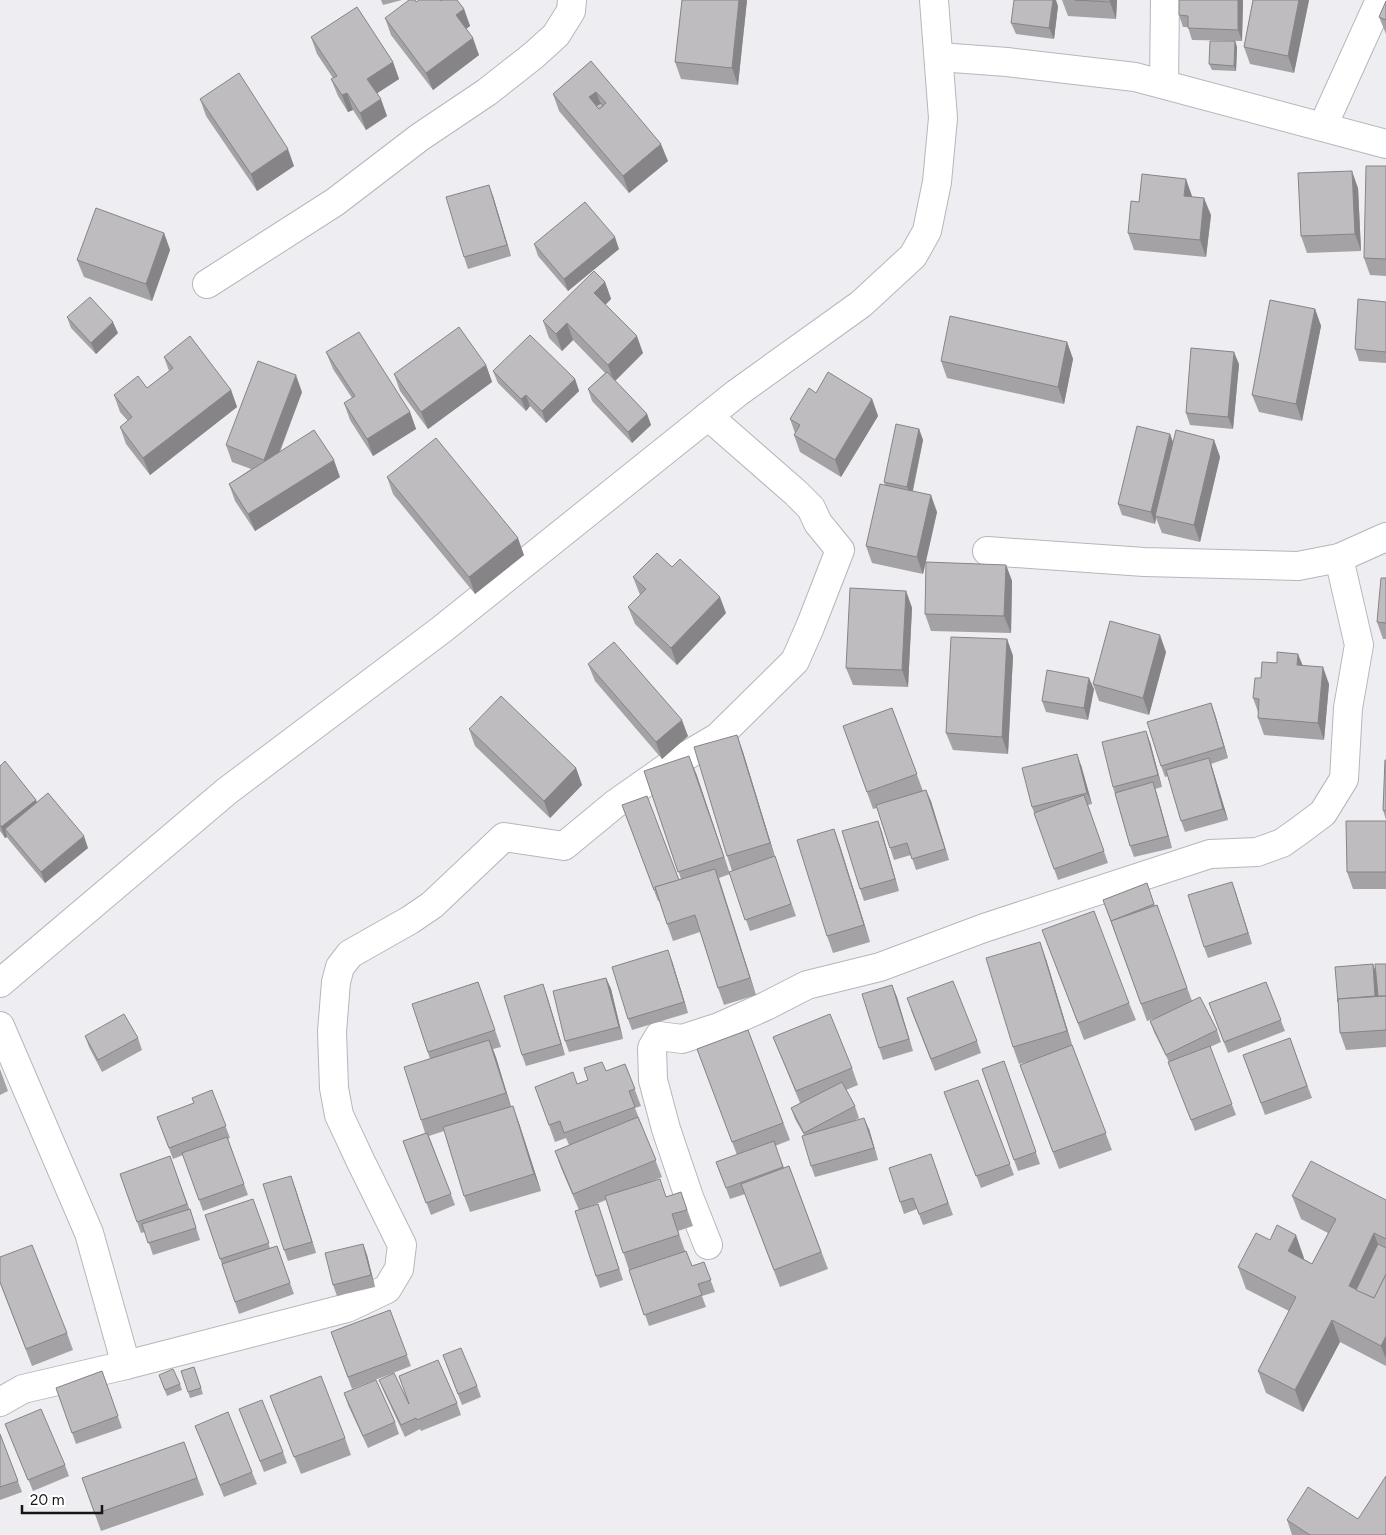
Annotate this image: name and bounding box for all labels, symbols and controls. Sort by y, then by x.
scale bar [22,1482,102,1514]
text: 20 m [30,1491,64,1509]

